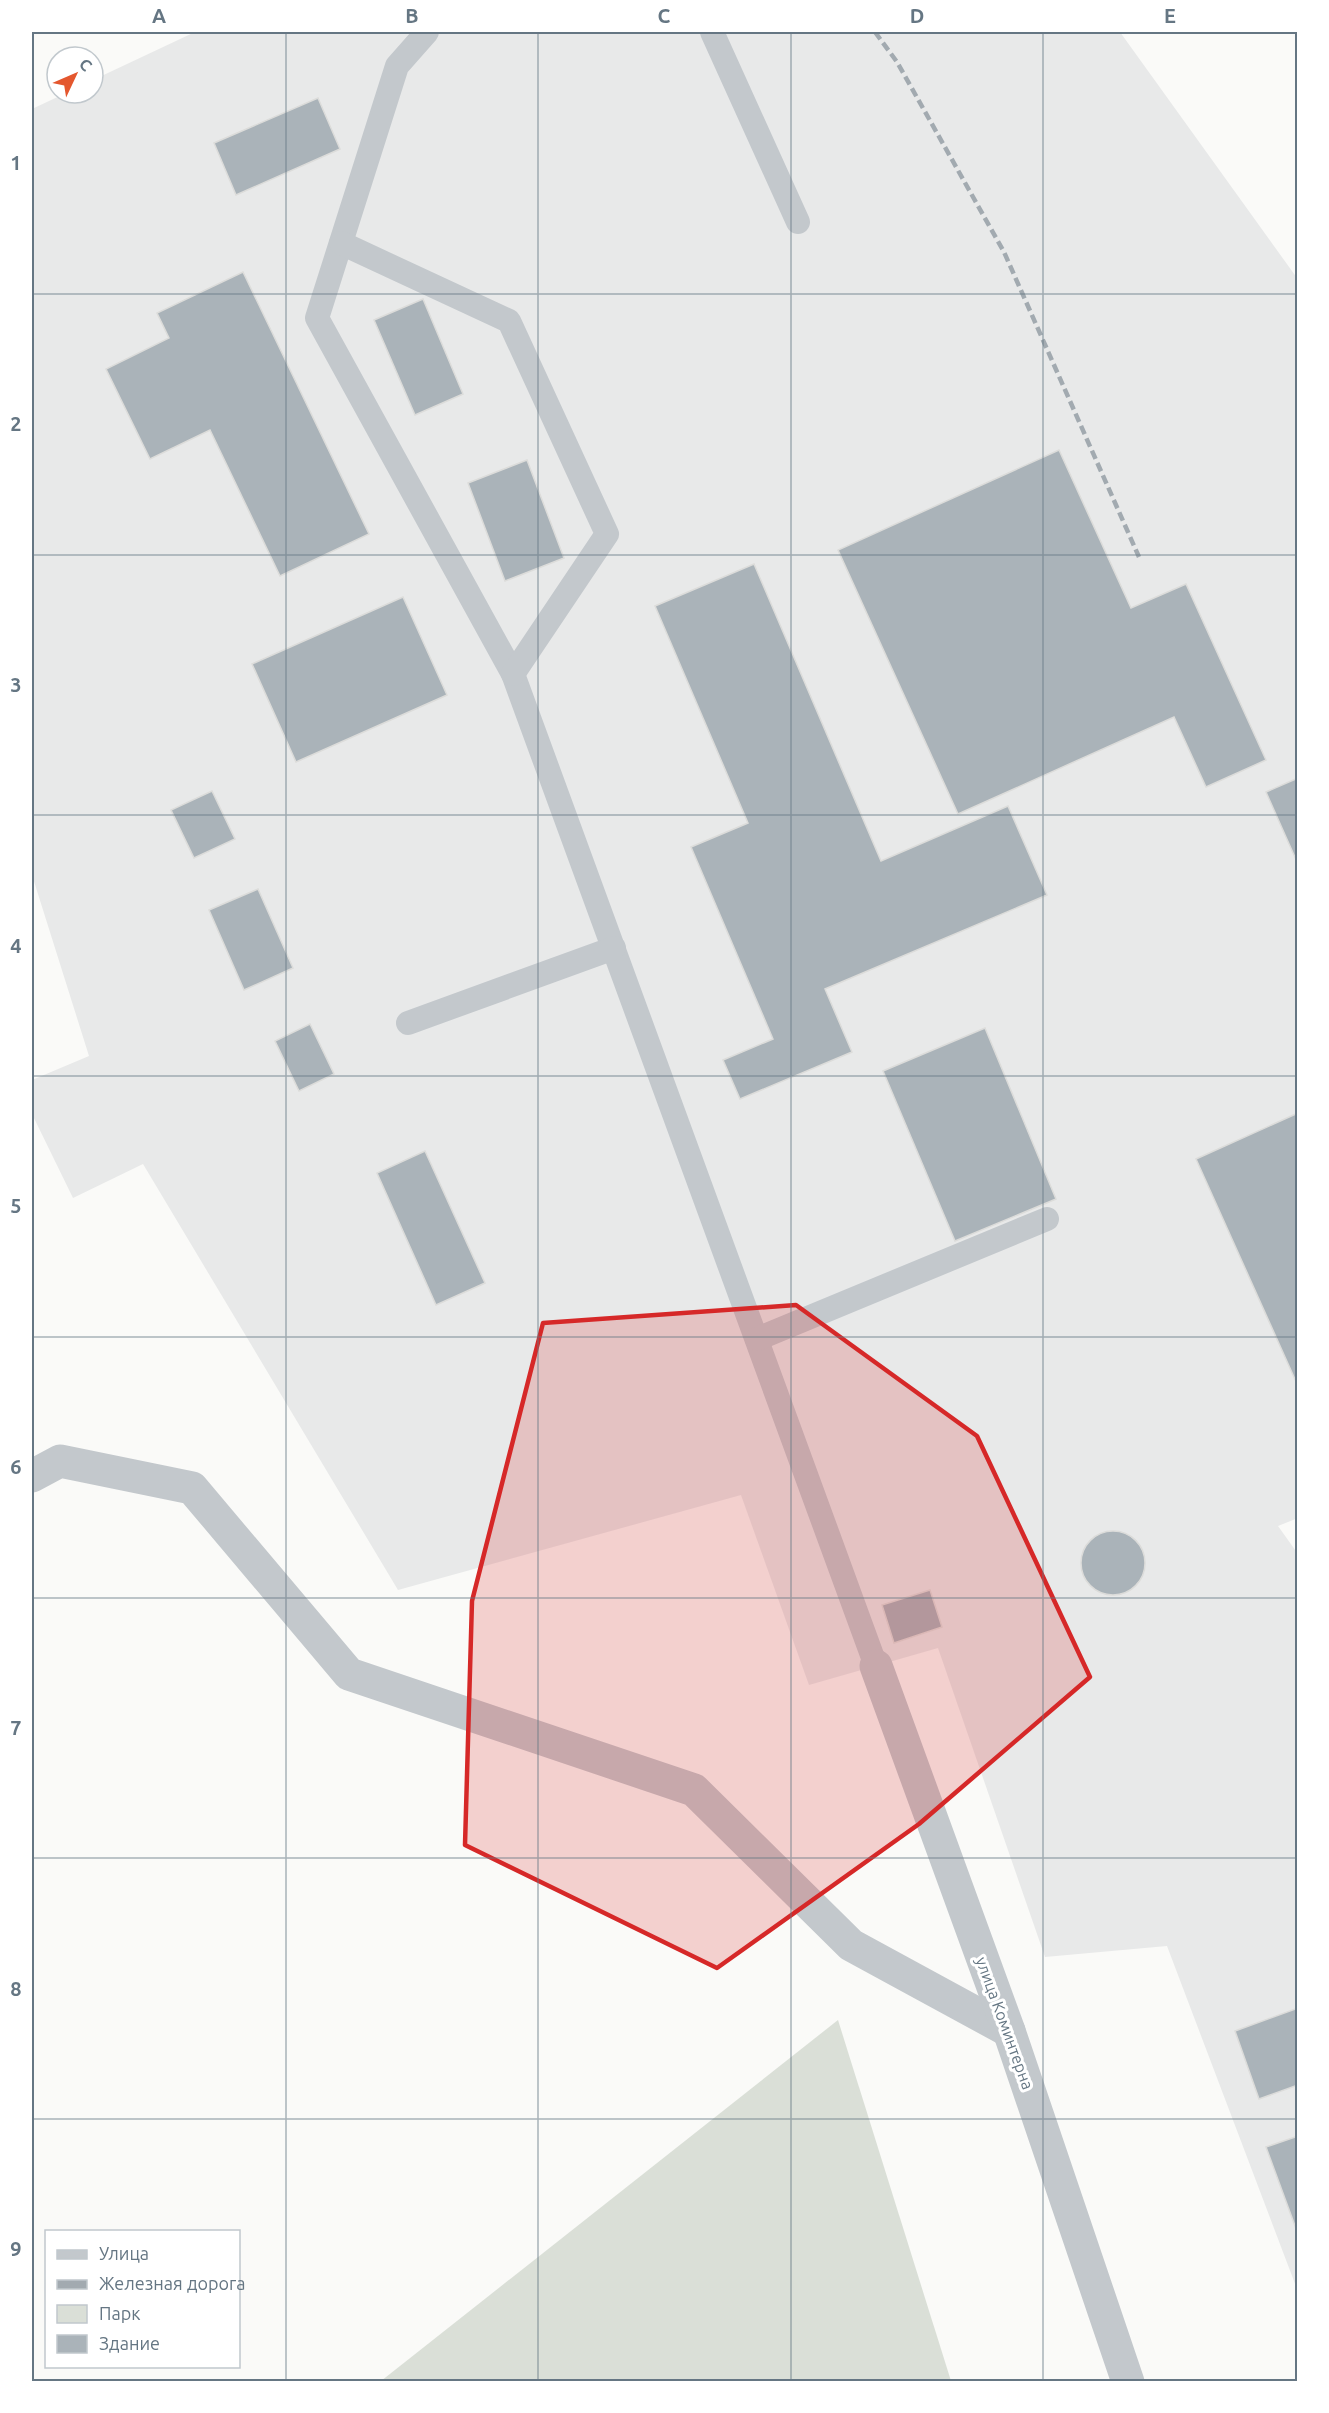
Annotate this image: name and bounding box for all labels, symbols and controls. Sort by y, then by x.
text: A [152,4,166,27]
text: B [405,4,419,27]
text: C [658,4,671,27]
text: D [910,4,924,27]
text: E [1164,4,1176,27]
north arrow [45,45,105,105]
text: С [76,55,96,75]
text: 1 [10,151,22,174]
text: 2 [10,412,22,435]
text: 3 [10,673,22,696]
text: 4 [10,934,22,957]
text: 5 [10,1194,22,1217]
text: 6 [10,1455,22,1478]
text: 7 [10,1716,22,1739]
street label: улица Коминтерна [973,1954,1037,2092]
text: 8 [10,1977,22,2000]
legend [45,2230,240,2368]
text: 9 [10,2237,22,2260]
text: Улица [99,2243,149,2263]
text: Железная дорога [99,2273,246,2293]
text: Парк [99,2303,140,2323]
text: Здание [99,2333,160,2353]

